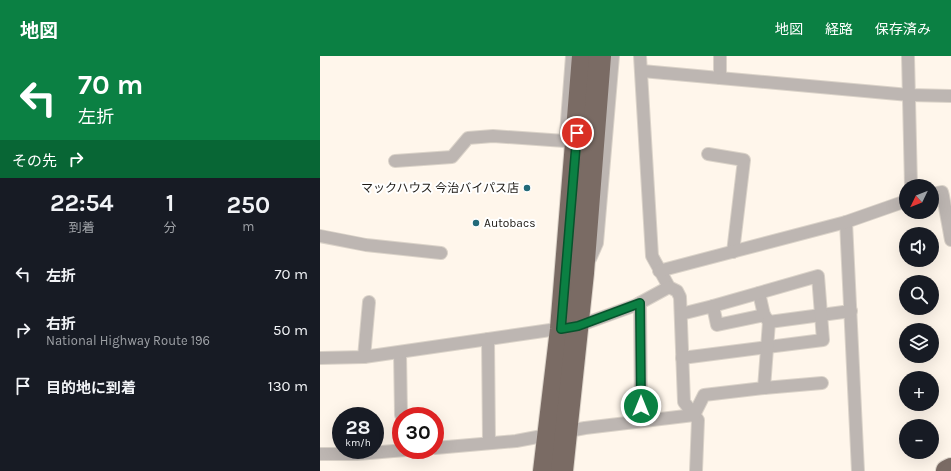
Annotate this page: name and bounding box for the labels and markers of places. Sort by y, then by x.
pin [560,116,594,150]
place label: マックハウス 今治バイパス店 [361,181,519,195]
marker: マックハウス 今治バイパス店 [522,183,532,193]
place label: Autobacs [484,216,535,230]
marker: Autobacs [471,218,481,228]

